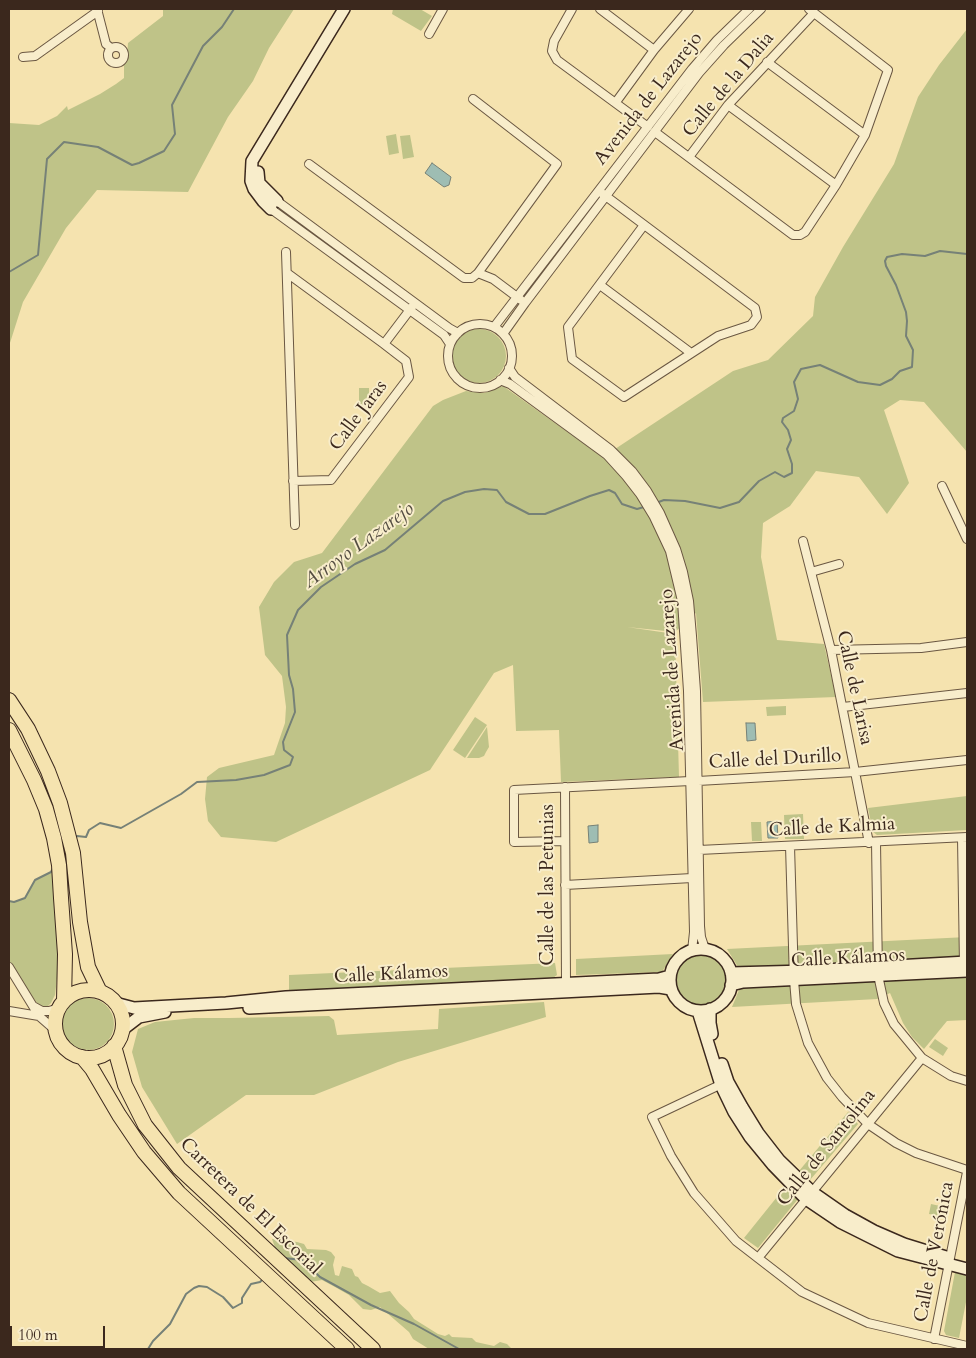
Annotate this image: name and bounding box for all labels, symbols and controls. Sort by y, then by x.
street label: Avenida de Lazarejo [590,28,708,170]
street label: Calle de la Dalia [678,28,780,142]
street label: Calle Jaras [325,376,393,456]
water label: Arroyo Lazarejo [299,498,419,594]
street label: Avenida de Lazarejo [656,588,690,752]
street label: Calle de Larisa [831,629,877,747]
street label: Calle del Durillo [708,745,842,775]
street label: Calle de las Petunias [538,804,560,966]
street label: Calle de Kalmia [768,813,896,843]
street label: Calle Kálamos [790,945,906,973]
street label: Calle Kálamos [333,961,449,989]
street label: Calle de Santolina [773,1085,881,1211]
street label: Carretera de El Escorial [174,1134,326,1280]
street label: Calle de Verónica [910,1180,960,1324]
scale bar [12,1316,108,1348]
text: 100 m [18,1325,58,1345]

